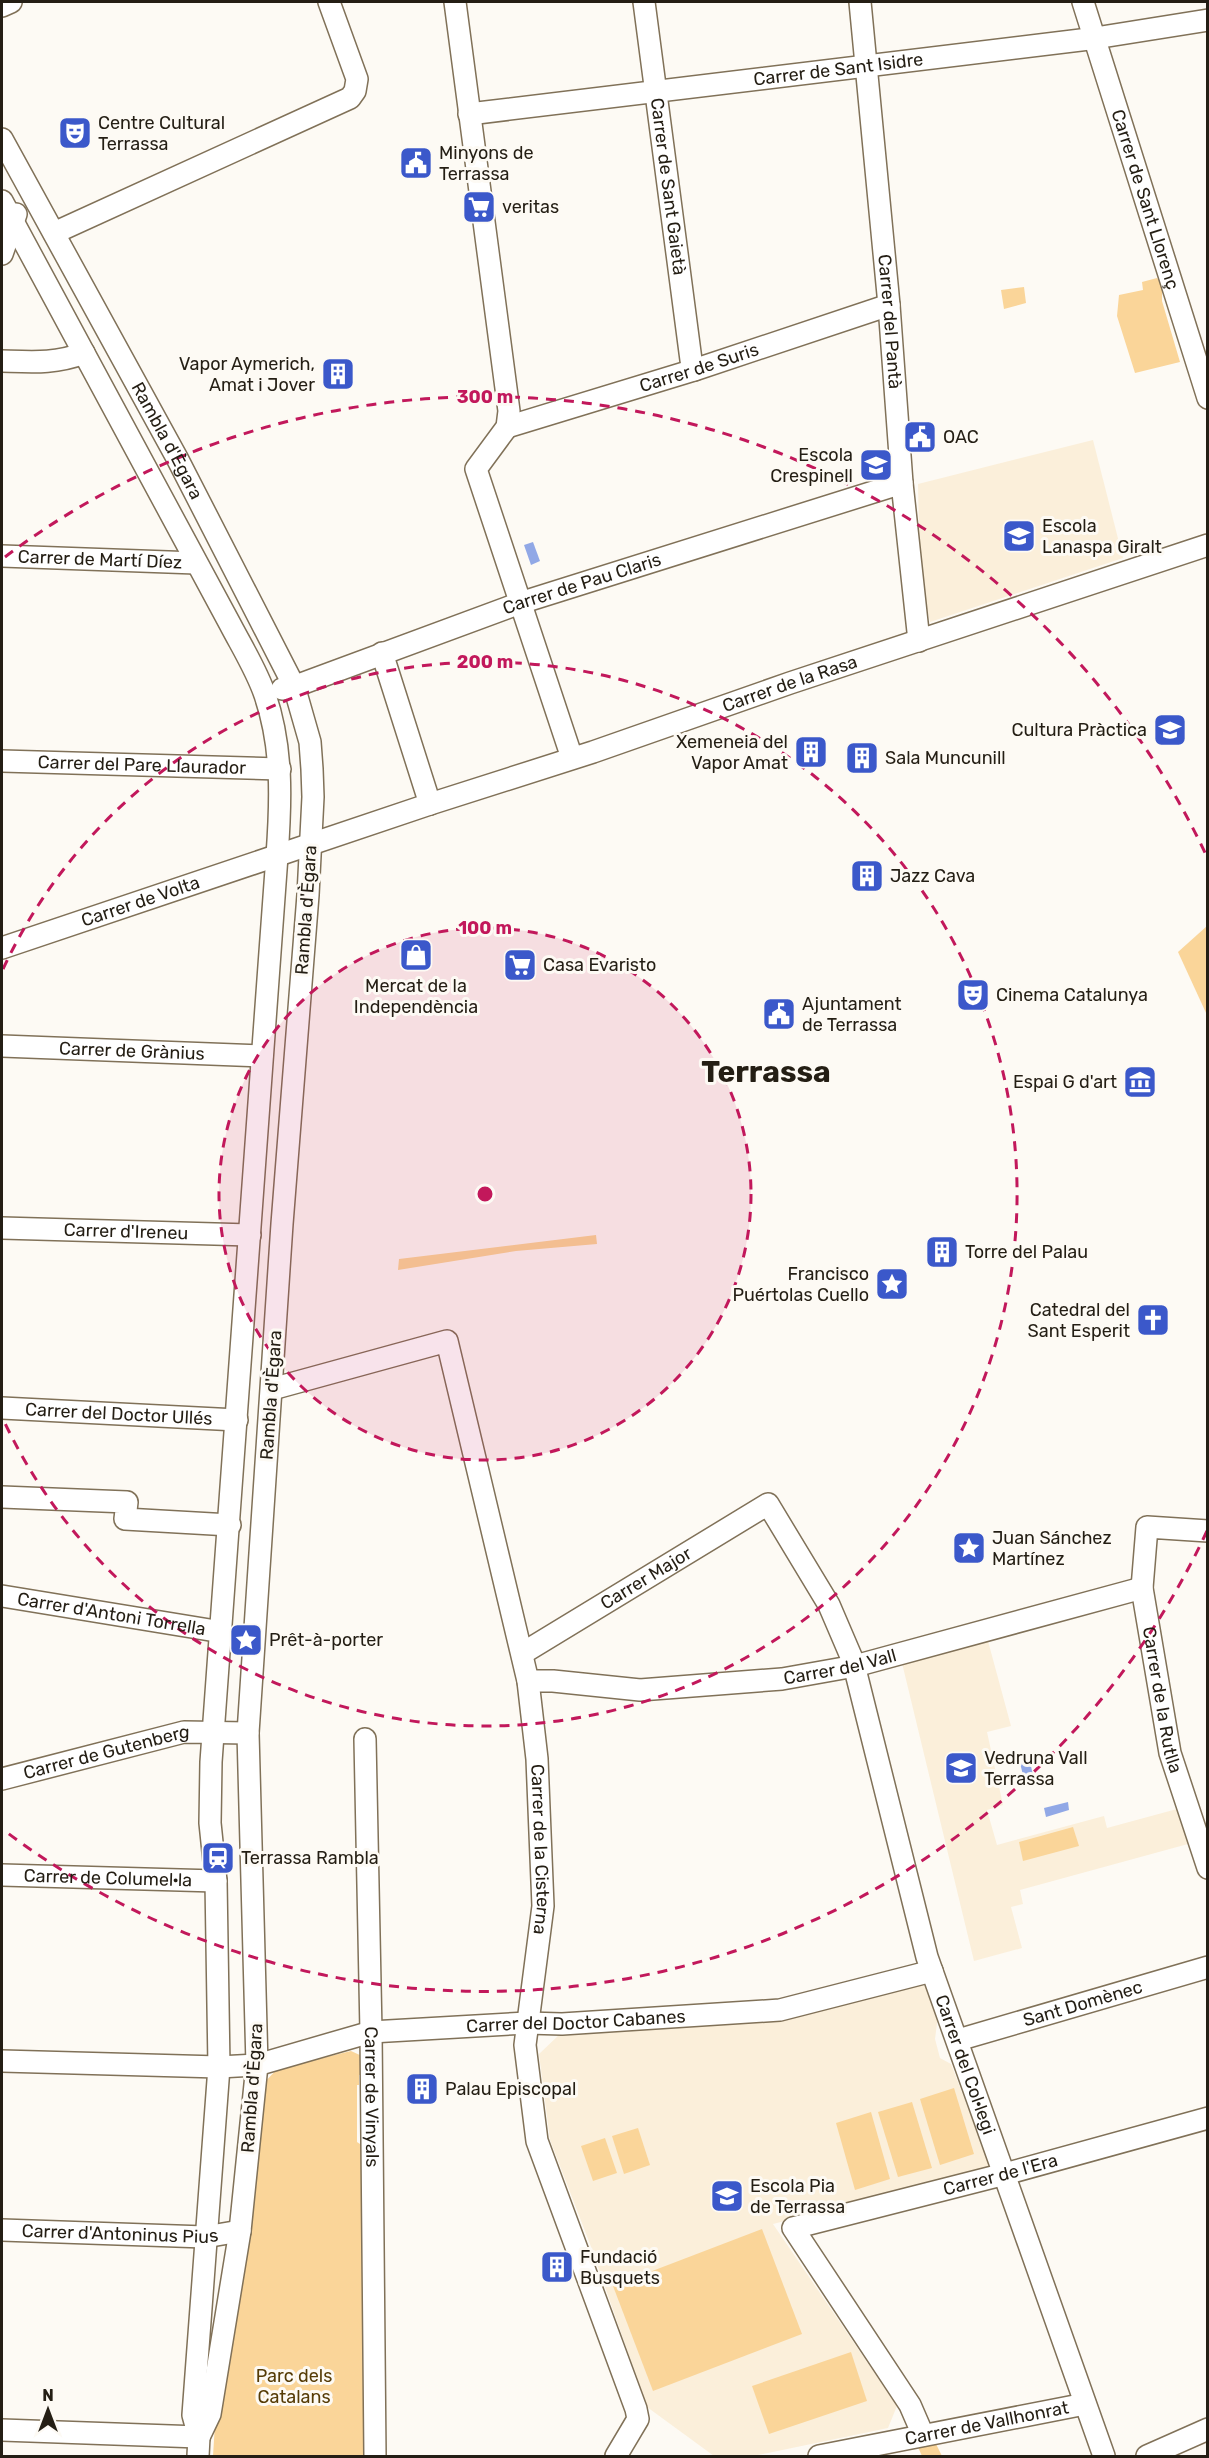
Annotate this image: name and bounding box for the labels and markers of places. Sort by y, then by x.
place label: Centre Cultural Terrassa [98,112,225,155]
theatre icon: Centre Cultural Terrassa [57,115,93,151]
place label: Minyons de Terrassa [439,142,534,185]
public building icon: Minyons de Terrassa [398,145,434,181]
supermarket icon: veritas [461,189,497,225]
place label: veritas [502,196,559,218]
place label: Vapor Aymerich, Amat i Jover [179,353,315,396]
building icon: Vapor Aymerich, Amat i Jover [320,356,356,392]
public building icon: OAC [902,419,938,455]
place label: OAC [943,426,979,448]
place label: Escola Crespinell [770,444,853,487]
school or university icon: Escola Crespinell [858,447,894,483]
place label: Escola Lanaspa Giralt [1042,515,1162,558]
school or university icon: Escola Lanaspa Giralt [1001,518,1037,554]
school or university icon: Cultura Pràctica [1152,712,1188,748]
place label: Cultura Pràctica [1012,719,1147,741]
place label: Xemeneia del Vapor Amat [676,731,788,774]
building icon: Xemeneia del Vapor Amat [793,734,829,770]
building icon: Sala Muncunill [844,740,880,776]
place label: Sala Muncunill [885,747,1006,769]
building icon: Jazz Cava [849,858,885,894]
place label: Jazz Cava [890,865,975,887]
shop icon: Mercat de la Independència [398,937,434,973]
supermarket icon: Casa Evaristo [502,947,538,983]
place label: Casa Evaristo [543,954,656,976]
place label: Mercat de la Independència [354,975,478,1018]
theatre icon: Cinema Catalunya [955,977,991,1013]
place label: Cinema Catalunya [996,984,1148,1006]
place label: Ajuntament de Terrassa [802,993,902,1036]
public building icon: Ajuntament de Terrassa [761,996,797,1032]
museum icon: Espai G d'art [1122,1064,1158,1100]
place label: Espai G d'art [1013,1071,1117,1093]
centre of rings [475,1184,495,1204]
building icon: Torre del Palau [924,1234,960,1270]
place label: Torre del Palau [965,1241,1088,1263]
place label: Francisco Puértolas Cuello [732,1263,869,1306]
place icon: Francisco Puértolas Cuello [874,1266,910,1302]
place label: Catedral del Sant Esperit [1028,1299,1130,1342]
church icon: Catedral del Sant Esperit [1135,1302,1171,1338]
place label: Juan Sánchez Martínez [992,1527,1112,1570]
place icon: Juan Sánchez Martínez [951,1530,987,1566]
place icon: Prêt-à-porter [228,1622,264,1658]
place label: Prêt-à-porter [269,1629,383,1651]
place label: Vedruna Vall Terrassa [984,1747,1088,1790]
school or university icon: Vedruna Vall Terrassa [943,1750,979,1786]
station icon: Terrassa Rambla [200,1840,236,1876]
place label: Terrassa Rambla [241,1847,379,1869]
building icon: Palau Episcopal [404,2071,440,2107]
place label: Palau Episcopal [445,2078,576,2100]
place label: Escola Pia de Terrassa [750,2175,845,2218]
school or university icon: Escola Pia de Terrassa [709,2178,745,2214]
place label: Fundació Busquets [580,2246,660,2289]
building icon: Fundació Busquets [539,2249,575,2285]

